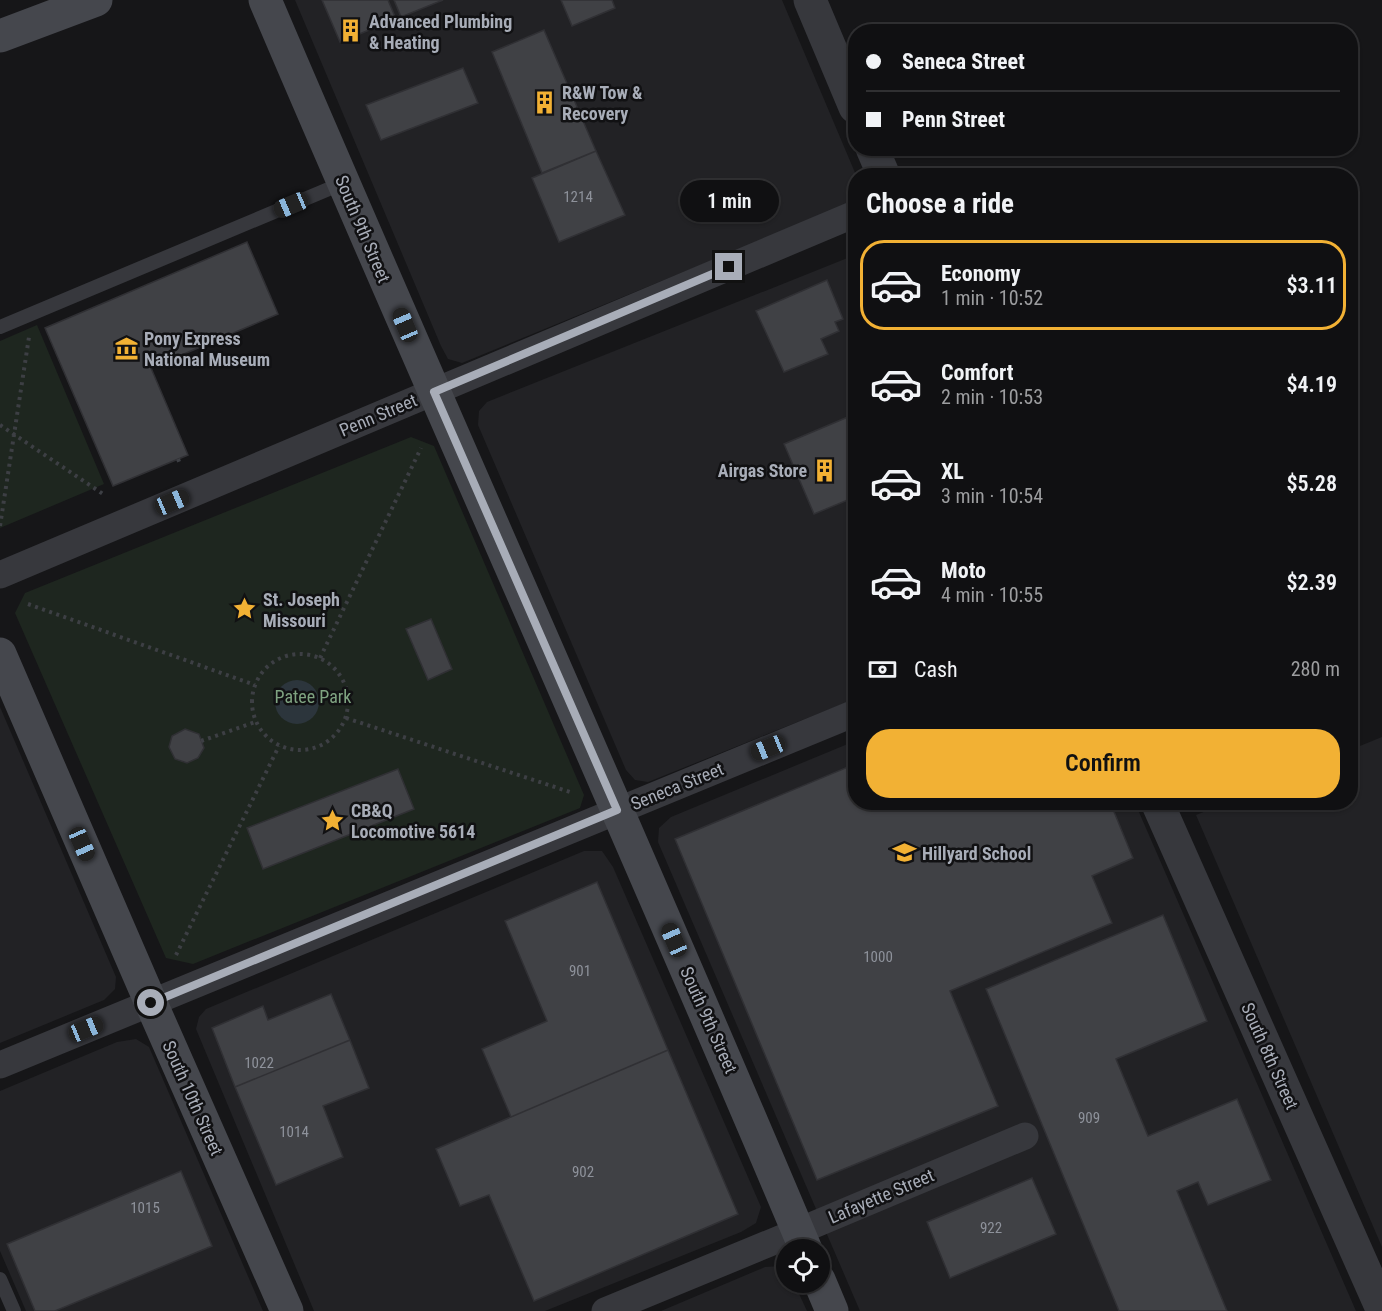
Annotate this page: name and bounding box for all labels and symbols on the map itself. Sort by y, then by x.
place label: Advanced Plumbing & Heating [369,11,512,53]
building icon: Advanced Plumbing & Heating [338,18,364,44]
place label: R&W Tow & Recovery [562,82,643,124]
building icon: R&W Tow & Recovery [531,89,557,115]
street label: South 9th Street [331,172,395,286]
callout: 1 min [680,180,778,222]
house number: 1214 [563,188,593,206]
car [271,190,311,220]
route end [715,253,742,280]
car [390,305,420,345]
place label: Pony Express National Museum [144,328,270,370]
museum icon: Pony Express National Museum [113,335,139,361]
street label: Penn Street [336,389,420,441]
building icon: Airgas Store [812,457,838,483]
place label: Airgas Store [718,460,807,481]
car [152,487,192,517]
place label: St. Joseph Missouri [263,589,340,631]
place icon: St. Joseph Missouri [232,596,258,622]
park label: Patee Park [275,686,351,707]
car [748,733,788,763]
street label: Seneca Street [628,758,726,814]
place label: CB&Q Locomotive 5614 [351,800,475,842]
place icon: CB&Q Locomotive 5614 [320,807,346,833]
car [66,824,98,864]
school or university icon: Hillyard School [891,840,917,866]
place label: Hillyard School [922,843,1031,864]
car [658,920,690,960]
house number: 1000 [863,948,893,966]
house number: 901 [569,962,591,980]
street label: South 9th Street [676,963,742,1077]
route start [137,989,164,1016]
street label: South 8th Street [1237,999,1303,1113]
car [66,1014,106,1044]
street label: South 10th Street [158,1037,228,1159]
house number: 1022 [244,1054,274,1072]
house number: 909 [1078,1109,1100,1127]
house number: 1014 [279,1123,309,1141]
house number: 902 [572,1163,594,1181]
street label: Lafayette Street [825,1164,937,1228]
house number: 1015 [130,1199,160,1217]
house number: 922 [980,1219,1002,1237]

